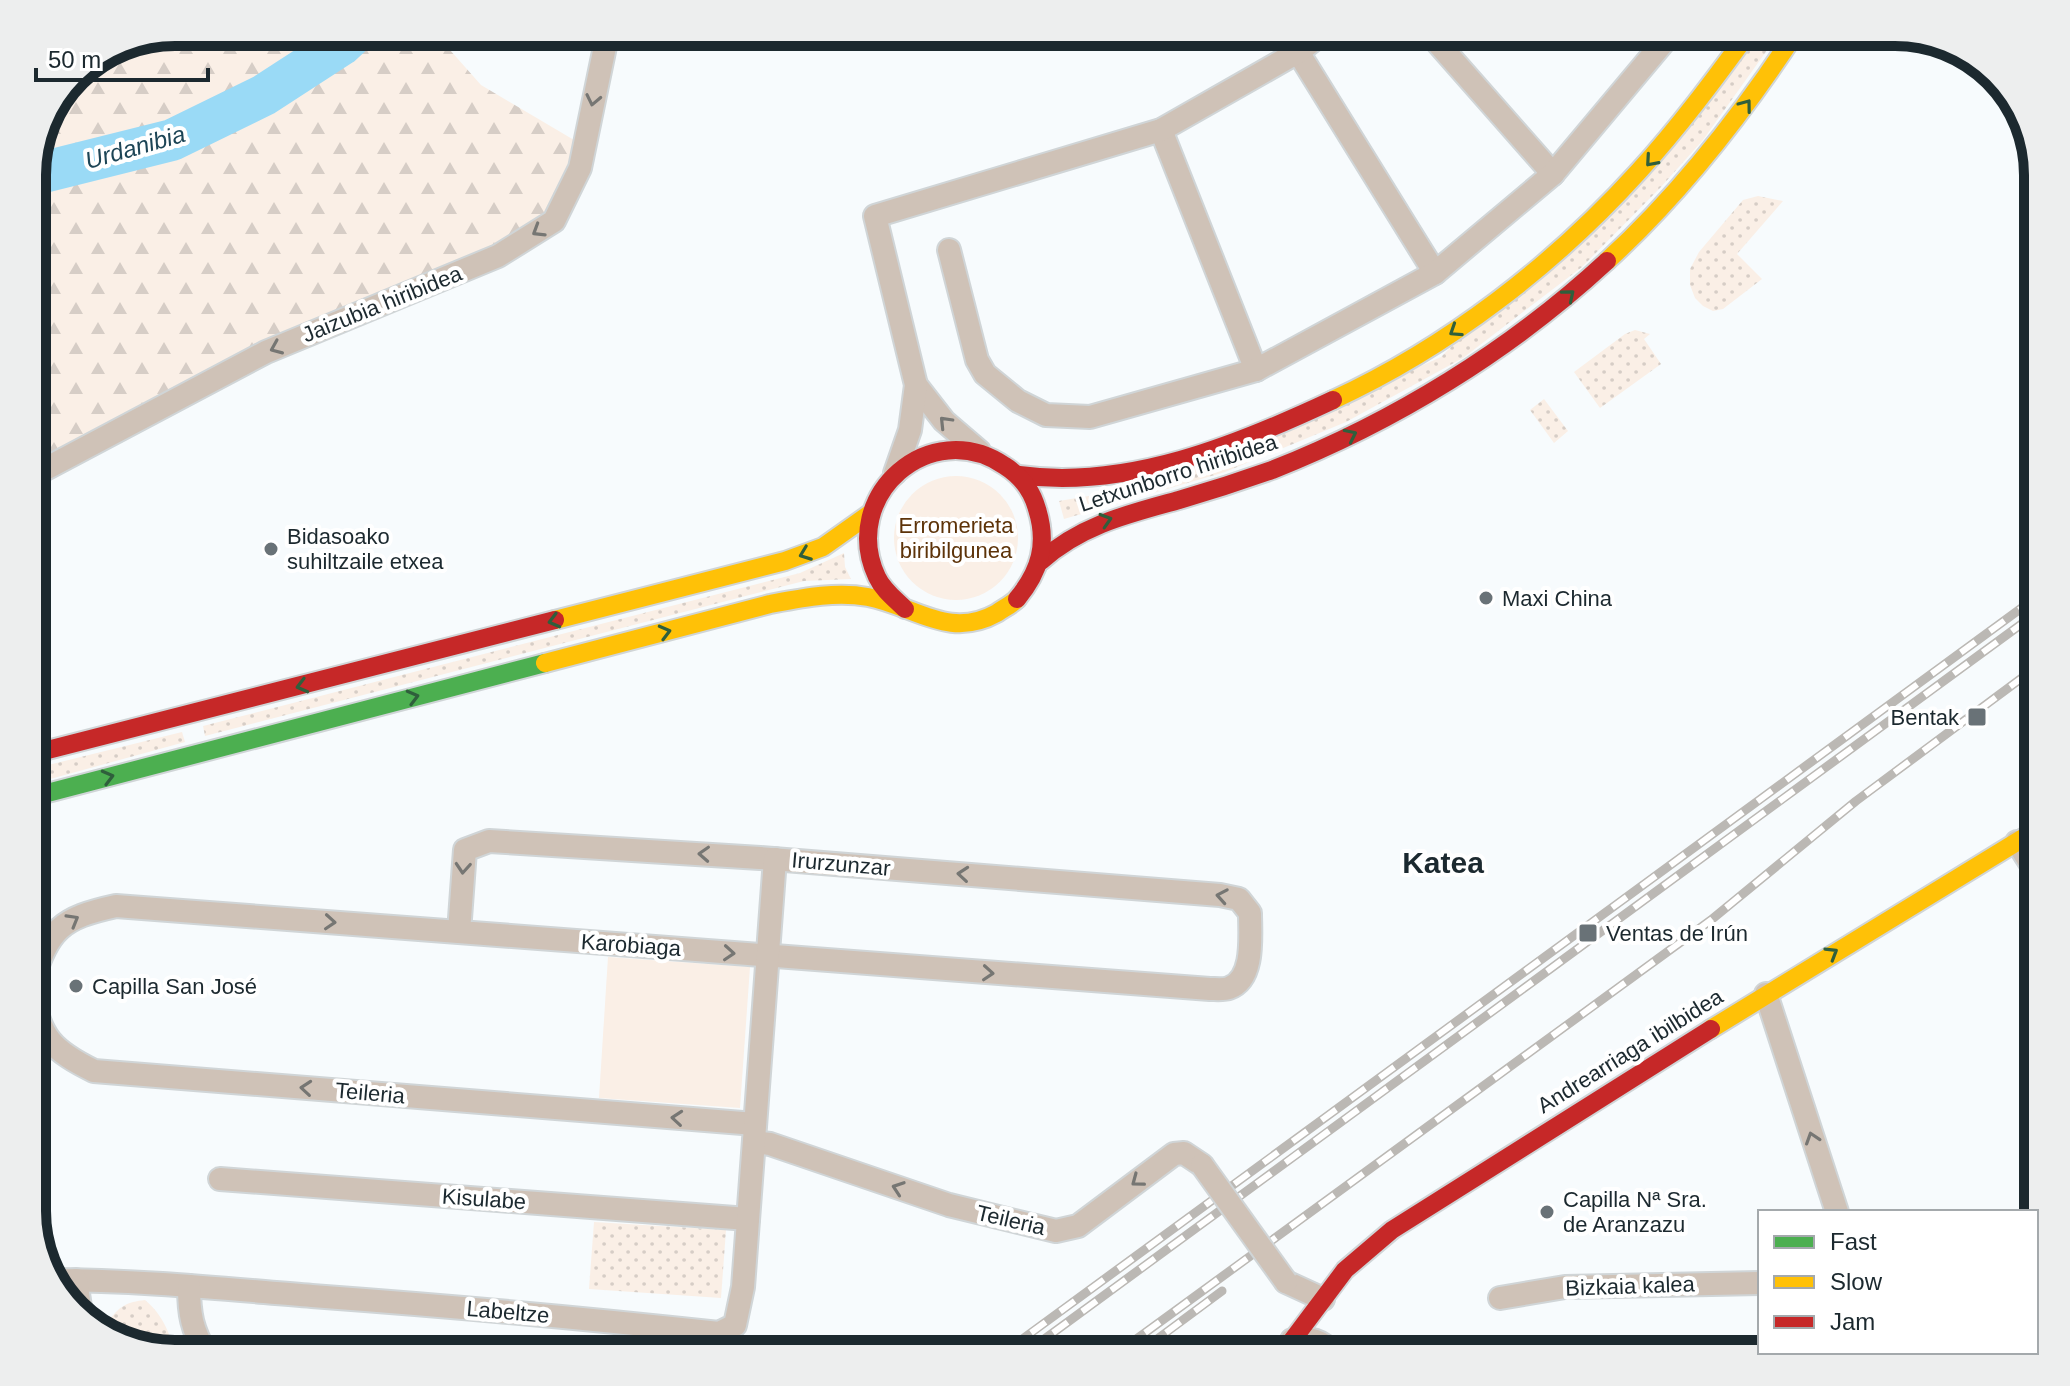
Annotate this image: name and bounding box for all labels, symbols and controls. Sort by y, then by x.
scale bar [36,32,208,82]
text: 50 m [48,46,101,73]
one-way arrow [585,93,602,106]
one-way arrow [1737,100,1751,114]
water label: Urdanibia [82,120,188,174]
one-way arrow [1646,151,1661,166]
one-way arrow [533,221,547,236]
street label: Jaizubia hiribidea [299,260,466,347]
one-way arrow [1560,290,1574,305]
one-way arrow [1450,321,1464,336]
one-way arrow [270,339,284,355]
one-way arrow [940,417,954,431]
street label: Letxunborro hiribidea [1076,429,1281,517]
one-way arrow [1343,429,1358,445]
park label: Erromerieta biribilgunea [899,513,1014,563]
one-way arrow [1098,514,1112,530]
place label: Bidasoako suhiltzaile etxea [287,524,444,574]
marker: Bidasoako suhiltzaile etxea [262,540,280,558]
one-way arrow [799,544,813,561]
place label: Maxi China [1502,586,1613,611]
marker: Maxi China [1477,589,1495,607]
one-way arrow [548,611,561,628]
one-way arrow [658,624,671,641]
one-way arrow [296,676,310,693]
one-way arrow [406,690,420,707]
place label: Bentak [1891,705,1960,730]
marker: Bentak [1966,706,1988,728]
one-way arrow [100,770,114,787]
one-way arrow [697,846,710,863]
district label: Katea [1402,846,1484,879]
street label: Irurzunzar [791,847,891,881]
one-way arrow [455,862,472,875]
one-way arrow [957,866,970,883]
one-way arrow [1216,889,1229,906]
one-way arrow [324,913,337,930]
one-way arrow [64,914,79,930]
place label: Ventas de Irún [1606,921,1748,946]
marker: Ventas de Irún [1577,922,1599,944]
street label: Karobiaga [580,929,683,961]
one-way arrow [723,944,736,961]
one-way arrow [1823,948,1838,963]
one-way arrow [982,964,995,981]
place label: Capilla San José [92,974,257,999]
marker: Capilla San José [67,977,85,995]
street label: Andrearriaga ibilbidea [1533,983,1728,1118]
street label: Teileria [334,1078,407,1109]
one-way arrow [300,1080,313,1097]
one-way arrow [670,1109,683,1126]
one-way arrow [1806,1132,1822,1146]
one-way arrow [1131,1172,1146,1186]
one-way arrow [892,1182,906,1198]
street label: Kisulabe [441,1184,527,1214]
place label: Capilla Nª Sra. de Aranzazu [1563,1187,1707,1237]
street label: Teileria [974,1200,1049,1240]
marker: Capilla Nª Sra. de Aranzazu [1538,1203,1556,1221]
legend [1758,1210,2038,1354]
text: Fast [1830,1228,1877,1255]
text: Slow [1830,1268,1883,1295]
street label: Bizkaia kalea [1565,1271,1696,1301]
street label: Labeltze [465,1296,551,1328]
text: Jam [1830,1308,1875,1335]

